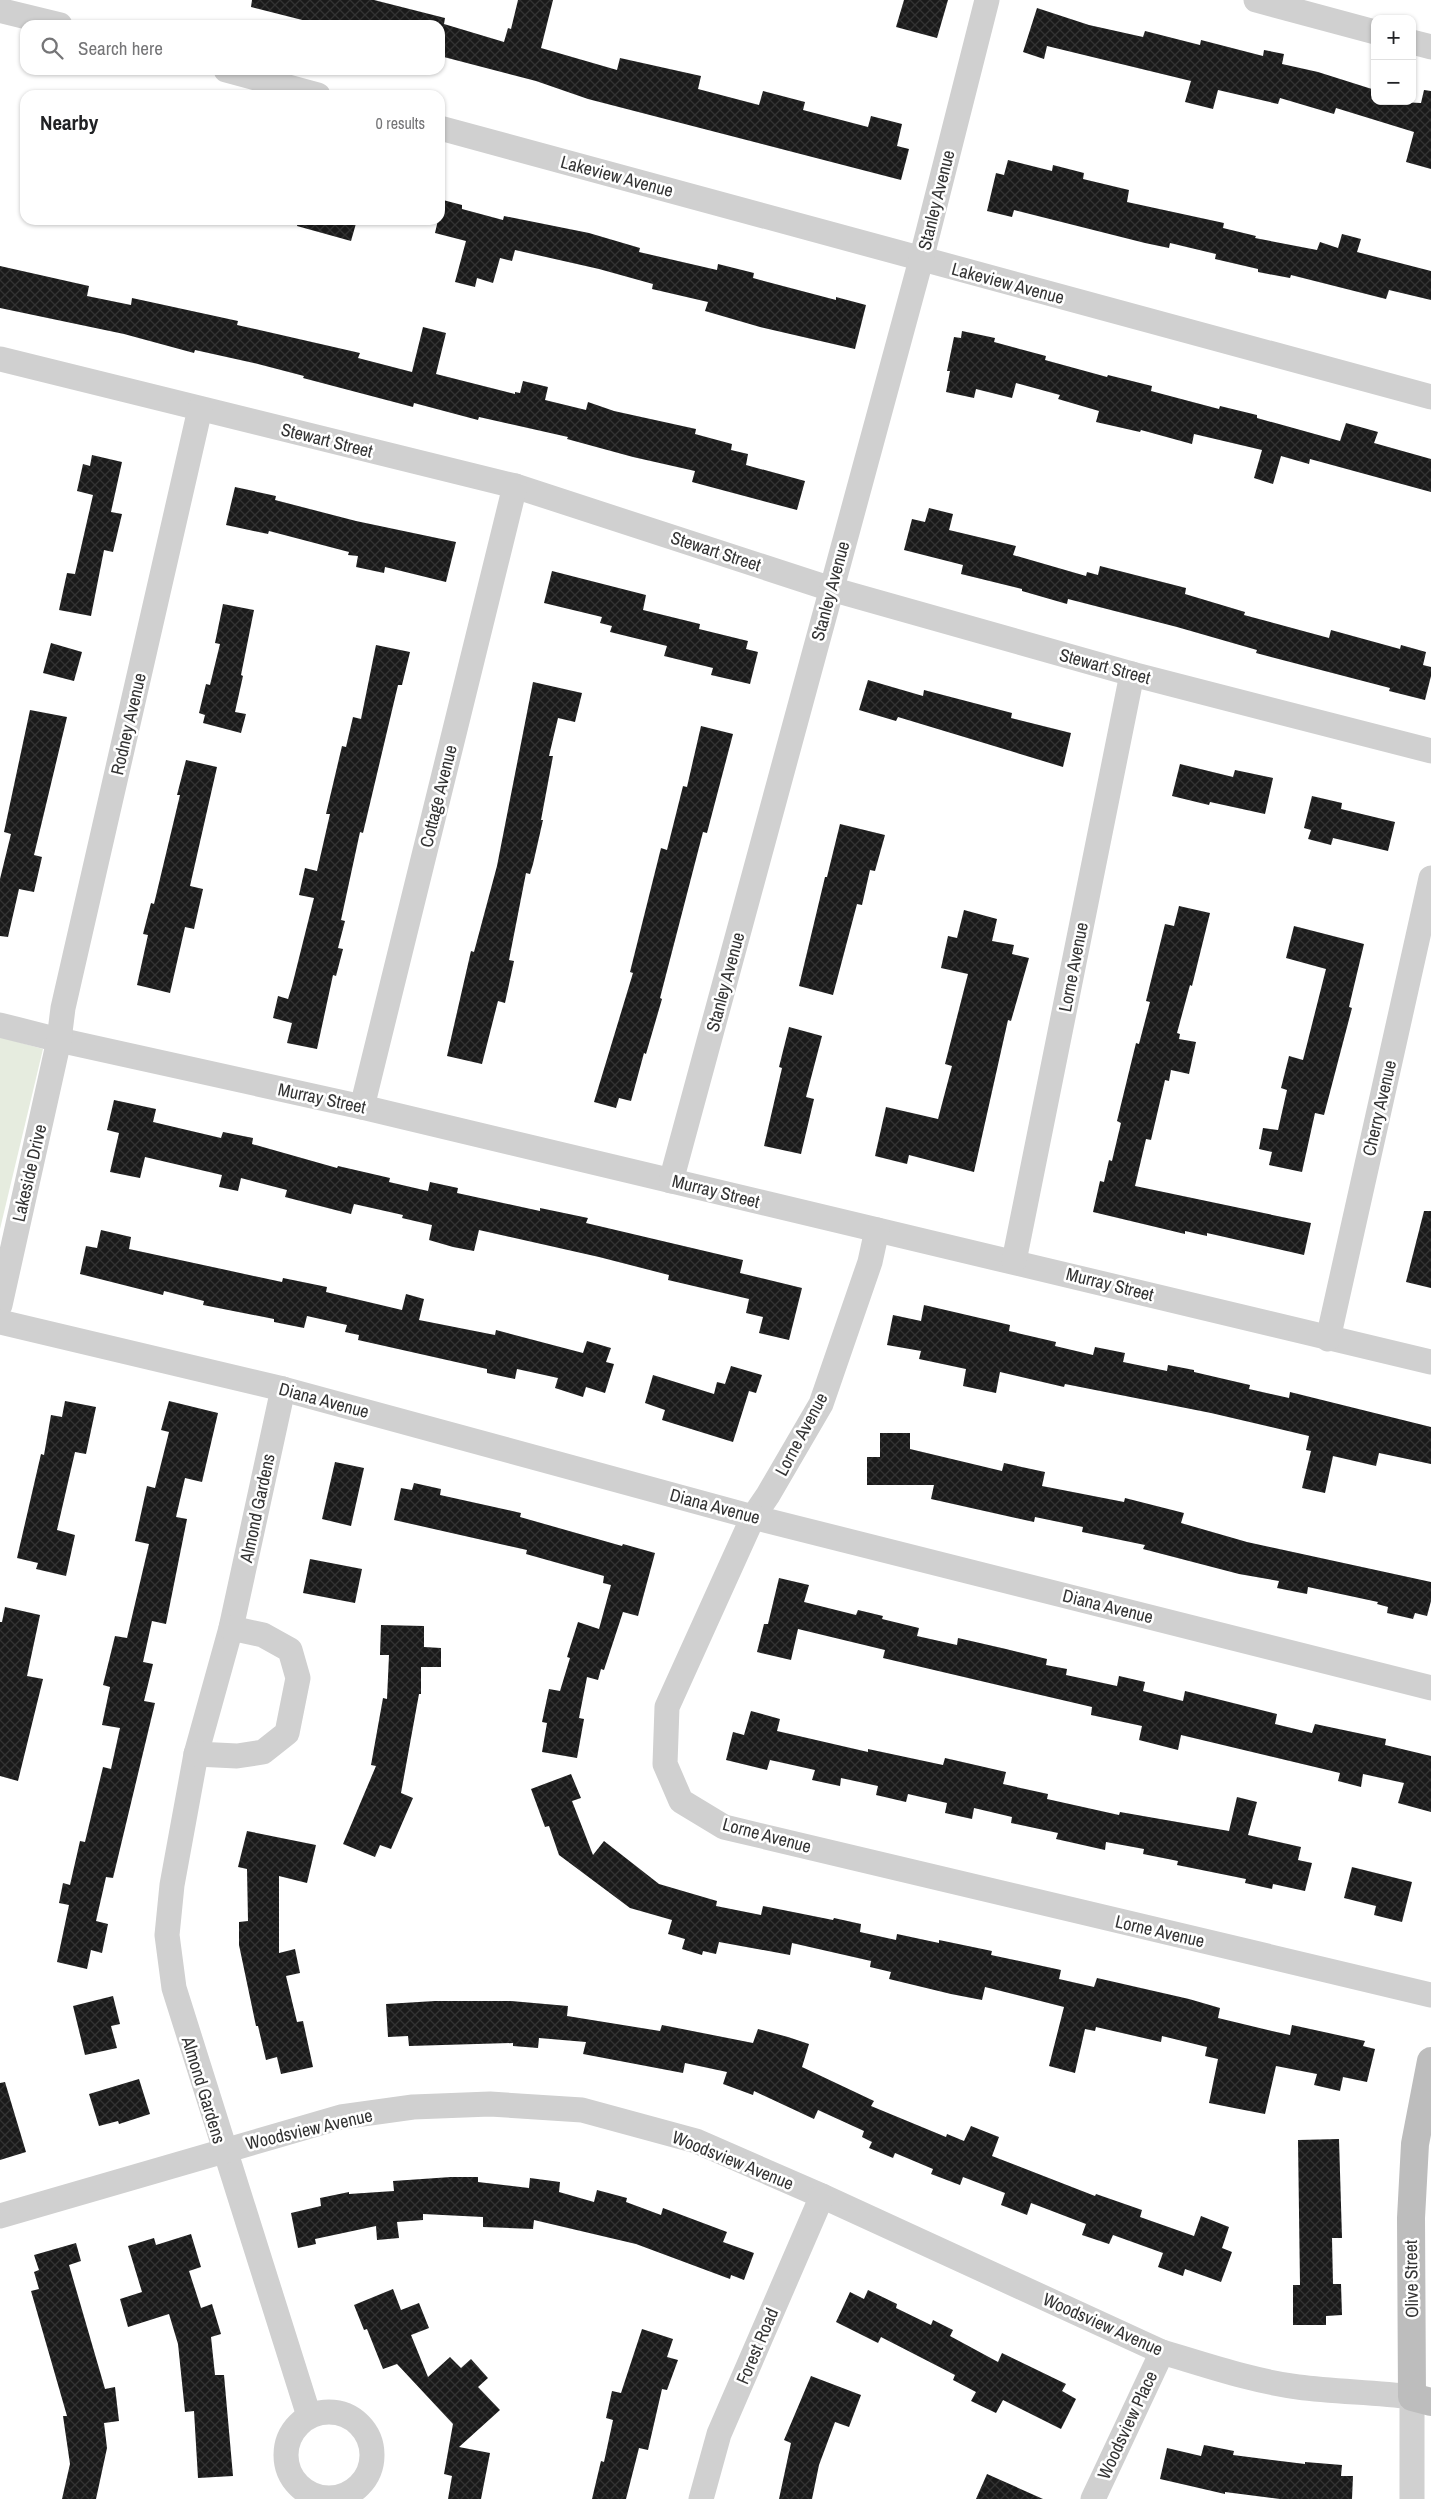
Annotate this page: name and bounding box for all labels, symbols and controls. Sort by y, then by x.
map controls [1371,15,1416,105]
button: + [1371,15,1416,60]
search box [20,20,445,75]
icon: search [38,34,66,62]
text: Search here [78,35,163,61]
button: − [1371,60,1416,105]
text: Nearby [40,108,98,137]
text: 0 results [375,112,425,134]
street label: Stanley Avenue [911,147,961,253]
street label: Lakeview Avenue [558,149,676,203]
street label: Lakeview Avenue [949,256,1067,310]
street label: Stewart Street [279,417,375,463]
street label: Stewart Street [668,525,764,577]
street label: Stanley Avenue [805,538,855,644]
street label: Stewart Street [1057,642,1153,690]
street label: Rodney Avenue [104,671,152,777]
street label: Cottage Avenue [413,742,463,850]
street label: Lorne Avenue [1052,920,1094,1014]
street label: Stanley Avenue [700,929,750,1035]
street label: Cherry Avenue [1356,1058,1402,1158]
street label: Murray Street [276,1076,368,1120]
street label: Lakeside Drive [6,1122,52,1224]
street label: Murray Street [670,1168,762,1214]
street label: Murray Street [1064,1261,1156,1307]
street label: Diana Avenue [276,1376,372,1424]
street label: Lorne Avenue [769,1388,833,1480]
street label: Almond Gardens [233,1451,281,1566]
street label: Diana Avenue [667,1482,763,1530]
street label: Diana Avenue [1060,1583,1156,1629]
street label: Lorne Avenue [720,1811,814,1859]
street label: Lorne Avenue [1113,1909,1207,1953]
street label: Almond Gardens [176,2032,232,2147]
street label: Woodsview Avenue [243,2102,375,2156]
street label: Woodsview Avenue [668,2124,798,2196]
street label: Olive Street [1398,2240,1424,2318]
street label: Woodsview Avenue [1039,2286,1167,2362]
street label: Forest Road [730,2304,784,2388]
street label: Woodsview Place [1091,2367,1163,2483]

